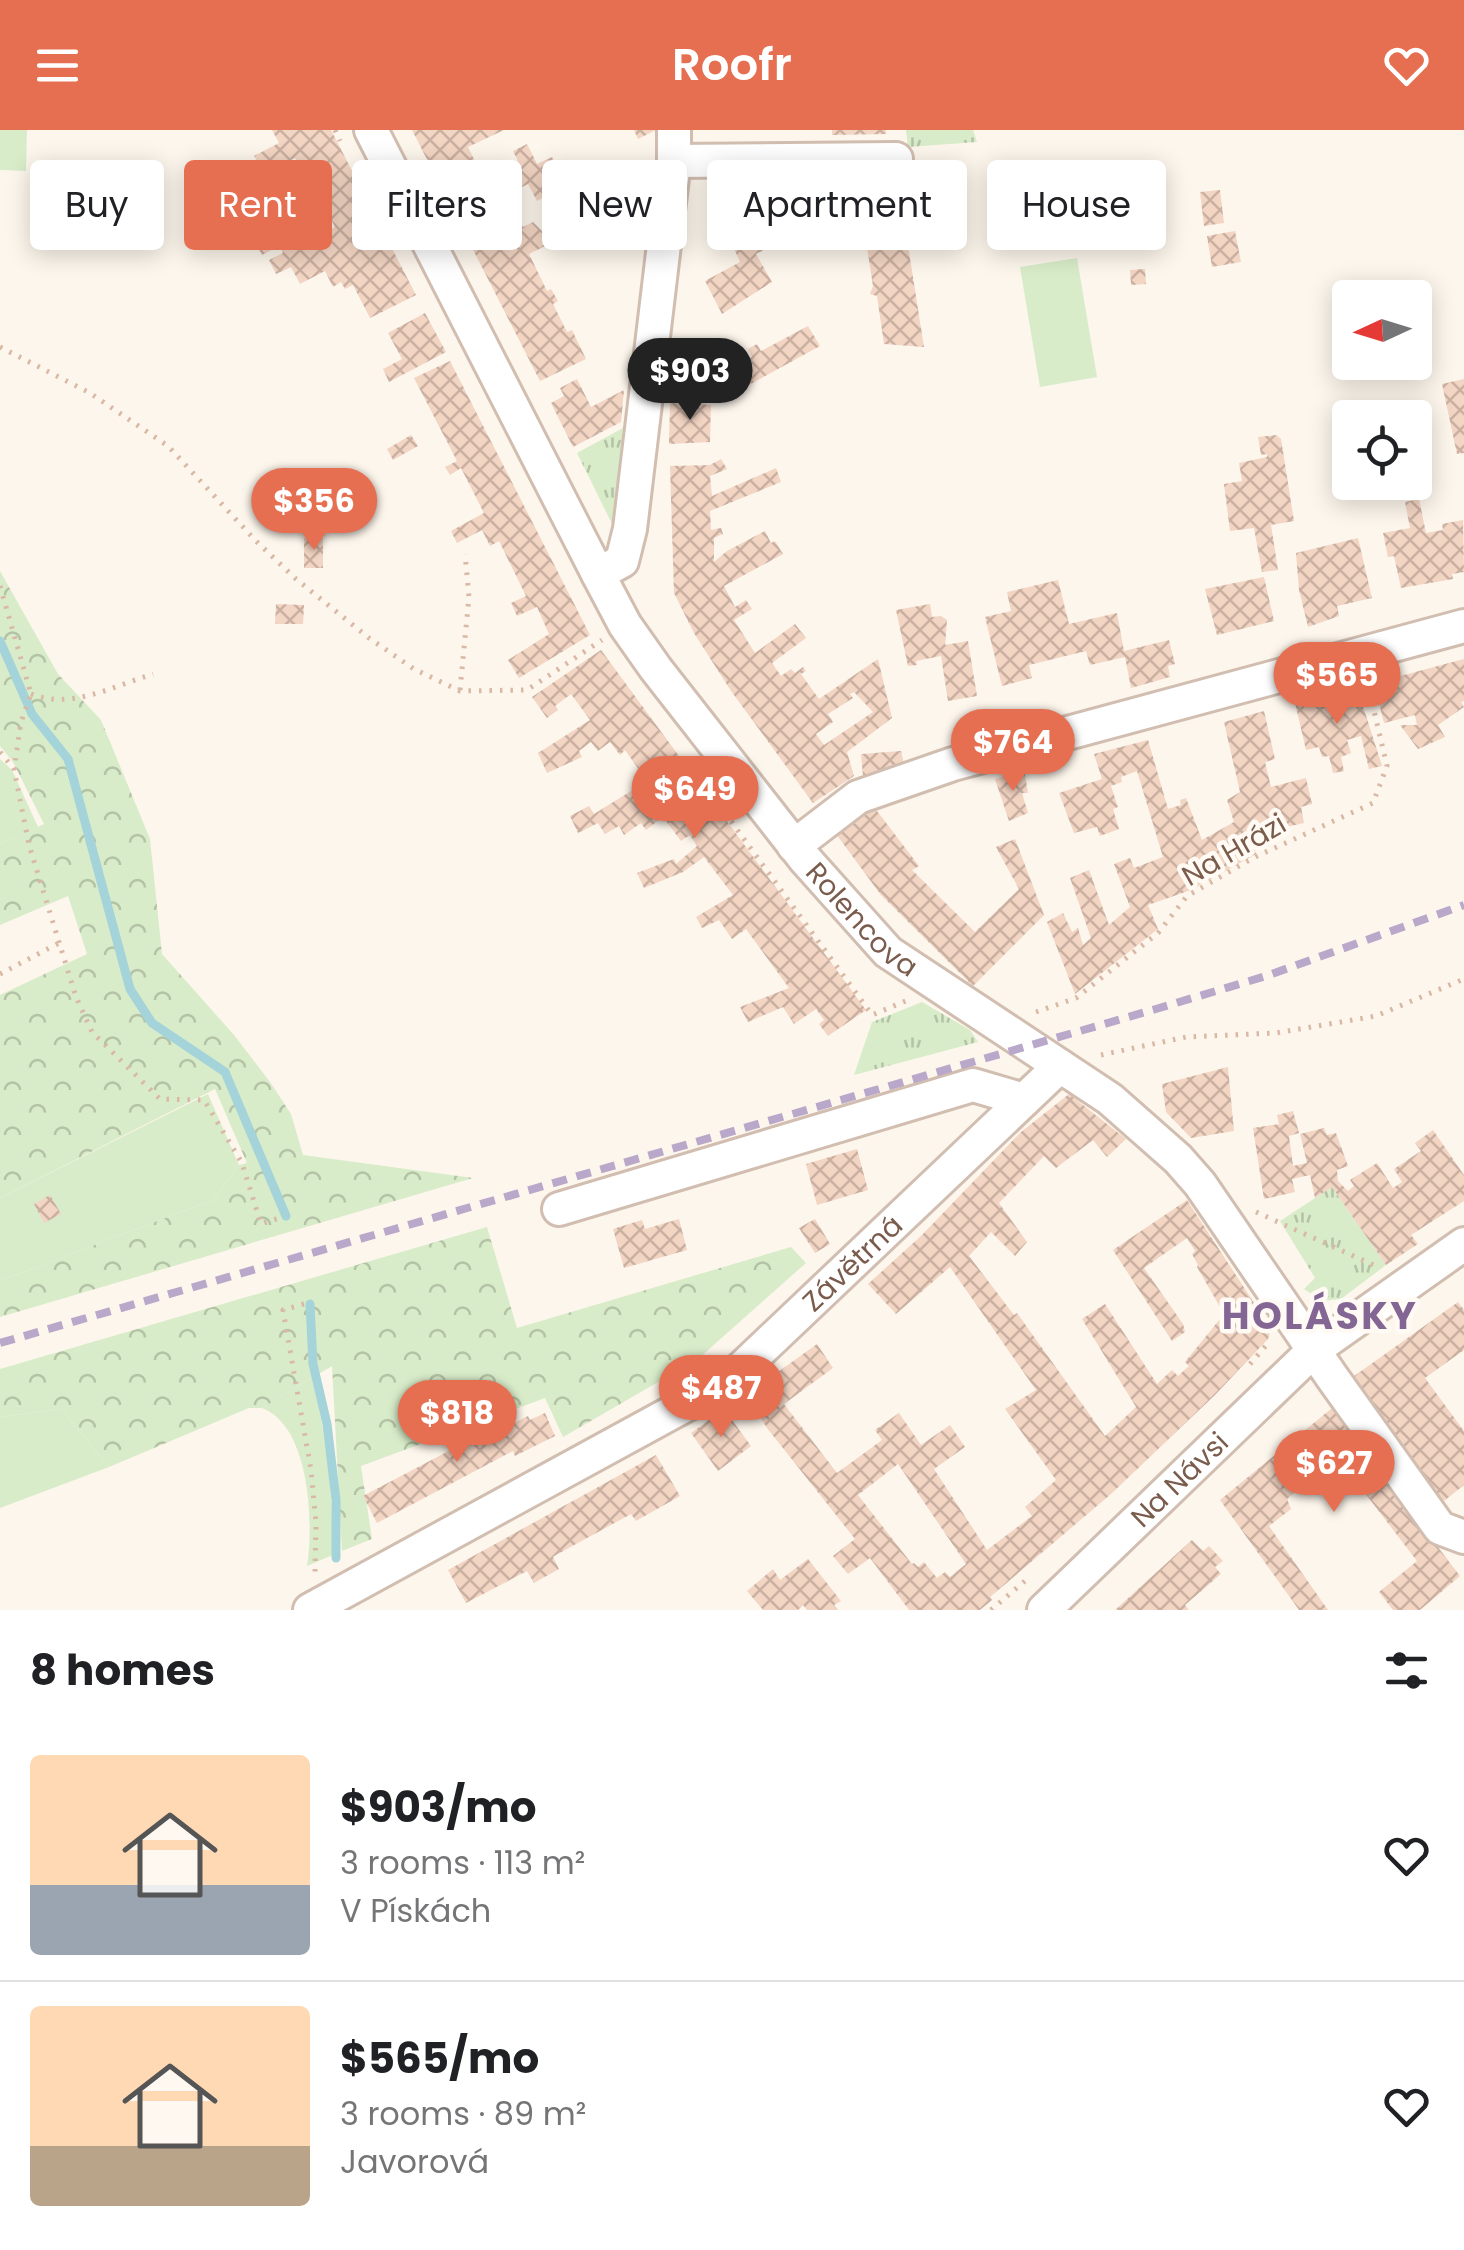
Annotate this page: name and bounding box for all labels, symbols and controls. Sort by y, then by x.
text: Roofr [672,33,792,96]
icon: menu [30,38,85,93]
icon: heart [1379,38,1434,93]
chip: Buy [30,160,164,250]
chip: Rent [184,160,332,250]
chip: Filters [352,160,522,250]
chip: New [542,160,687,250]
chip: Apartment [707,160,967,250]
chip: House [987,160,1166,250]
north arrow [1332,280,1432,380]
map controls [1332,280,1432,500]
pin: $903 [631,338,749,423]
text: $903 [650,348,730,393]
button: locate [1332,400,1432,500]
pin: $356 [255,468,373,553]
text: $356 [273,478,355,523]
pin: $565 [1278,642,1396,727]
text: $565 [1295,652,1379,697]
pin: $764 [954,709,1072,794]
text: $764 [973,719,1053,764]
pin: $649 [636,756,754,841]
text: $649 [654,766,736,811]
street label: Na Hrázi [1175,804,1293,896]
street label: Rolencova [797,854,925,986]
street label: Závětrná [794,1206,911,1320]
district label: HOLÁSKY [1222,1289,1418,1342]
pin: $487 [662,1355,780,1440]
text: $487 [681,1365,761,1410]
pin: $818 [398,1380,516,1465]
text: $818 [420,1390,494,1435]
street label: Na Návsi [1122,1423,1237,1536]
pin: $627 [1275,1430,1393,1515]
text: $627 [1296,1440,1372,1485]
text: 8 homes [30,1641,215,1700]
icon: filters [1379,1643,1434,1698]
text: $903/mo [340,1778,537,1837]
icon: home [110,1795,230,1915]
icon: heart [1379,1828,1434,1883]
text: 3 rooms · 113 m² [340,1840,585,1885]
text: V Pískách [340,1888,491,1933]
text: $565/mo [340,2029,539,2088]
icon: home [110,2046,230,2166]
icon: heart [1379,2079,1434,2134]
text: 3 rooms · 89 m² [340,2091,586,2136]
text: Javorová [340,2139,489,2184]

